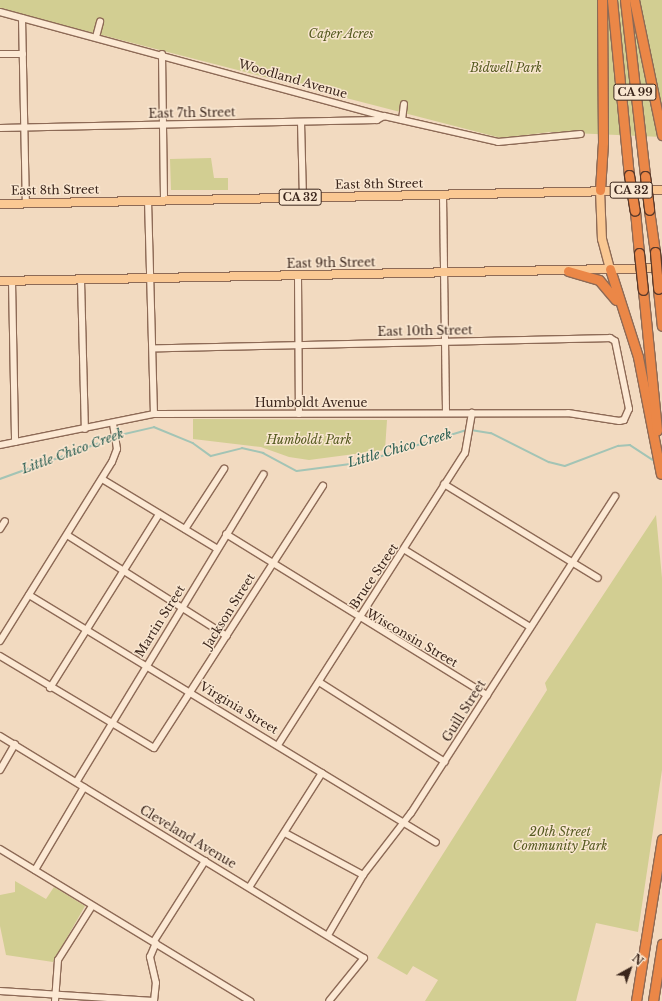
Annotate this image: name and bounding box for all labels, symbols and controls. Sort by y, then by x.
park label: Caper Acres [308,27,374,41]
street label: Woodland Avenue [237,57,349,101]
park label: Bidwell Park [470,61,542,75]
road number: CA 99 [613,83,657,101]
street label: East 7th Street [148,105,236,121]
street label: East 8th Street [335,176,423,192]
road number: CA 32 [609,181,653,199]
street label: East 8th Street [11,182,99,198]
road number: CA 32 [278,188,322,206]
street label: East 9th Street [286,255,376,271]
street label: East 10th Street [377,323,473,339]
street label: Humboldt Avenue [254,396,368,410]
water label: Little Chico Creek [20,426,126,478]
water label: Little Chico Creek [346,427,454,471]
park label: Humboldt Park [266,433,352,447]
street label: Bruce Street [347,541,401,611]
street label: Jackson Street [200,571,258,651]
street label: Martin Street [132,582,188,660]
street label: Wisconsin Street [364,606,460,670]
street label: Guill Street [439,678,489,744]
street label: Virginia Street [197,679,281,737]
street label: Cleveland Avenue [137,802,239,872]
park label: 20th Street Community Park [513,825,607,853]
north arrow [610,949,650,989]
text: N [629,951,646,968]

